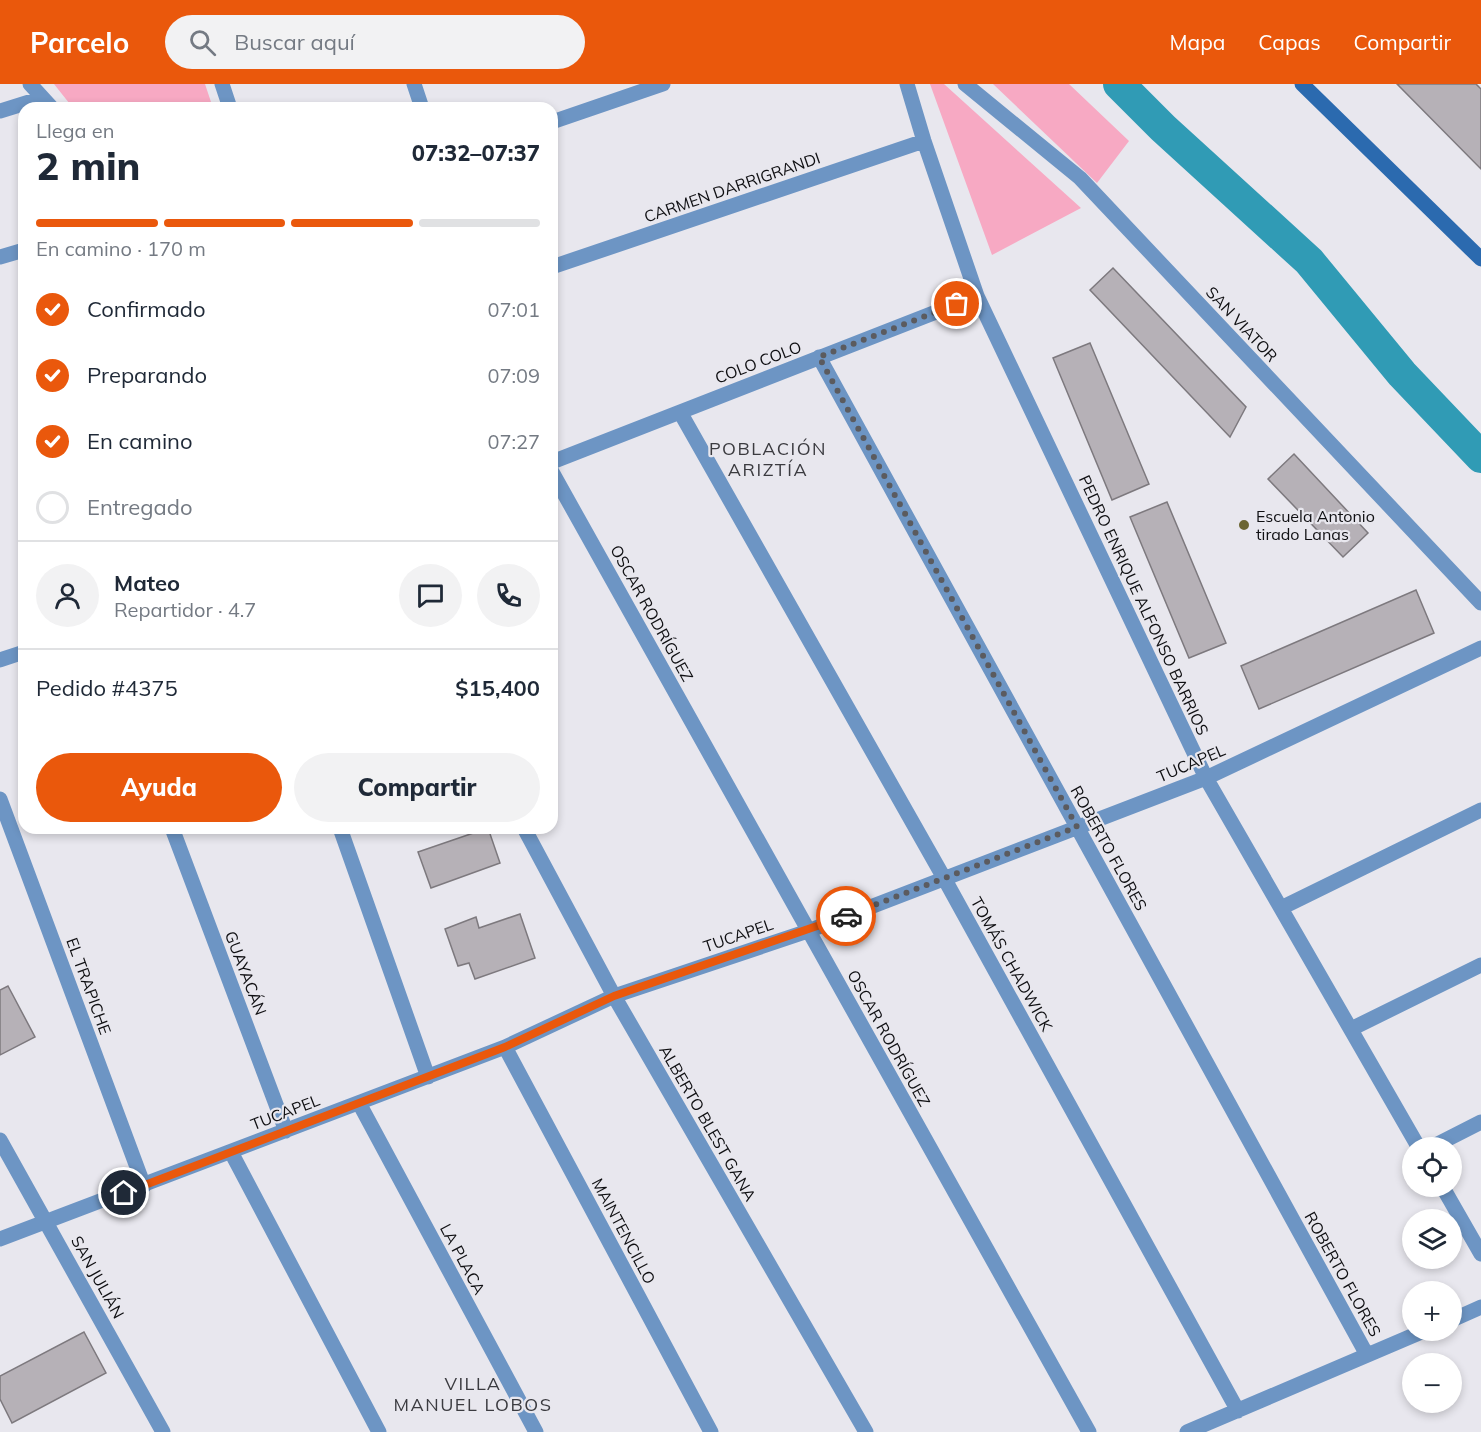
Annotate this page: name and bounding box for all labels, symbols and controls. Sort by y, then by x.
search box [165,15,585,69]
text: Parcelo [30,25,129,60]
icon: search [186,26,219,59]
text: Buscar aquí [234,28,355,56]
text: Mapa [1170,29,1225,55]
text: Capas [1258,29,1321,55]
text: Compartir [1354,29,1451,55]
text: Llega en [36,118,114,143]
text: 07:32–07:37 [412,139,540,167]
text: 2 min [36,141,141,190]
street label: CARMEN DARRIGRANDI [641,147,823,227]
text: En camino · 170 m [36,236,206,261]
pin [931,278,982,329]
street label: SAN VIATOR [1202,282,1282,366]
icon: bag [940,287,973,320]
icon: check [36,293,69,326]
text: Confirmado [87,295,206,323]
text: 07:01 [487,297,540,322]
street label: COLO COLO [712,336,804,388]
icon: check [36,359,69,392]
text: Preparando [87,361,207,389]
text: 07:09 [487,363,540,388]
icon: check [36,425,69,458]
text: En camino [87,427,193,455]
text: 07:27 [487,429,540,454]
district label: POBLACIÓN ARIZTÍA [709,437,827,481]
street label: PEDRO ENRIQUE ALFONSO BARRIOS [1075,472,1213,738]
text: Entregado [87,493,193,521]
place label: Escuela Antonio tirado Lanas [1256,506,1375,544]
marker: Escuela Antonio tirado Lanas [1237,518,1251,532]
street label: OSCAR RODRÍGUEZ [606,541,698,685]
button: person [36,564,99,627]
button: chat [399,564,462,627]
button: phone [477,564,540,627]
text: Mateo [114,569,180,597]
text: Repartidor · 4.7 [114,597,256,622]
text: Pedido #4375 [36,674,178,702]
text: $15,400 [455,674,540,702]
street label: TUCAPEL [1154,740,1228,786]
button: Ayuda [36,753,282,822]
button: Compartir [294,753,540,822]
street label: ROBERTO FLORES [1066,782,1152,914]
courier [816,886,876,946]
street label: TOMÁS CHADWICK [967,893,1058,1035]
icon: car [830,900,863,933]
street label: TUCAPEL [701,914,776,956]
street label: GUAYACÁN [221,928,271,1018]
street label: EL TRAPICHE [62,935,116,1037]
street label: OSCAR RODRÍGUEZ [843,966,935,1110]
street label: ALBERTO BLEST GANA [655,1042,761,1205]
street label: TUCAPEL [248,1090,323,1134]
map controls [1402,1137,1462,1413]
button: locate [1402,1137,1462,1197]
pin [98,1167,149,1218]
street label: MAINTENCILLO [588,1175,660,1287]
icon: home [107,1176,140,1209]
street label: ROBERTO FLORES [1300,1208,1386,1340]
button: layers [1402,1209,1462,1269]
street label: LA PLACA [436,1220,490,1298]
street label: SAN JULIÁN [67,1232,129,1322]
button: + [1402,1281,1462,1341]
button: − [1402,1353,1462,1413]
district label: VILLA MANUEL LOBOS [394,1372,552,1416]

